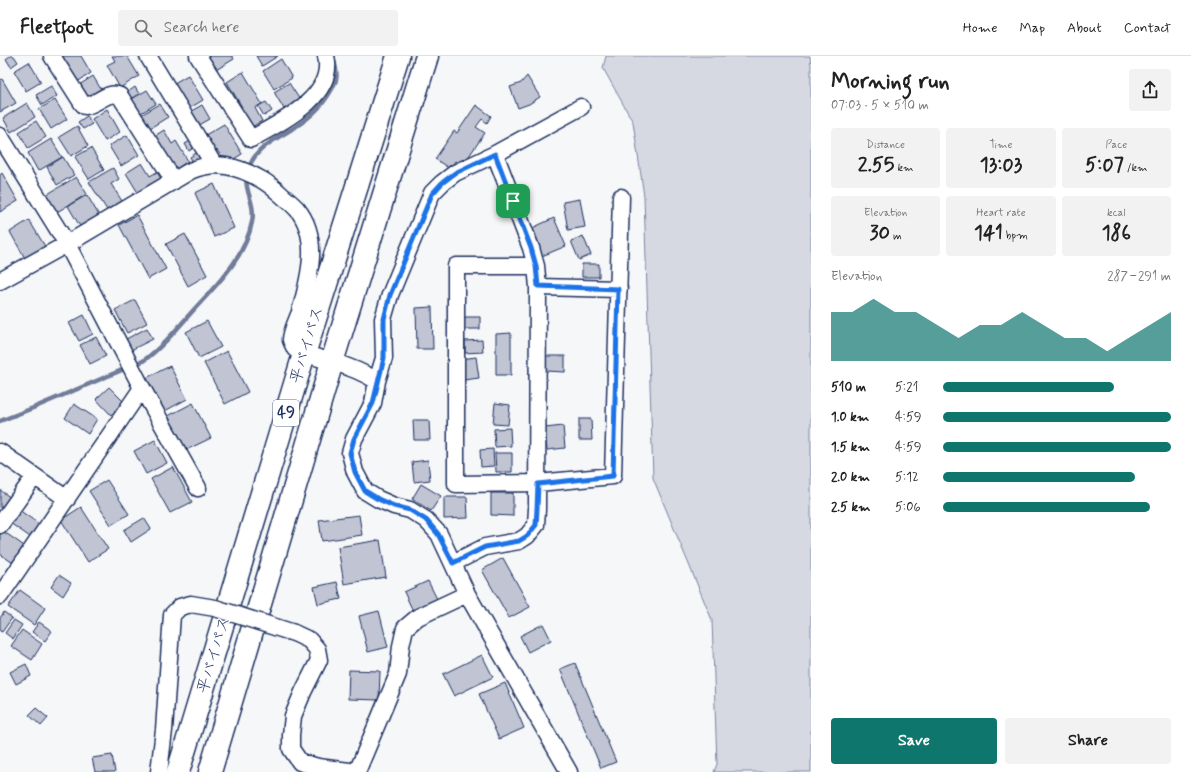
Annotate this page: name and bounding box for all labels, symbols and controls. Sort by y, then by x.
search box [118,10,398,46]
text: Fleetfoot [20,15,94,40]
icon: search [132,17,154,39]
text: Search here [164,18,239,38]
text: Home [963,19,997,37]
text: Map [1019,19,1045,37]
text: About [1067,19,1102,37]
text: Contact [1124,19,1171,37]
text: Morning run [831,68,950,96]
button: share [1129,69,1171,111]
text: 07:03 · 5 × 510 m [831,97,929,114]
text: Distance [866,138,905,152]
text: Time [989,138,1013,152]
text: Pace [1105,138,1127,152]
text: 2.55 [858,152,894,179]
text: 13:03 [980,152,1022,179]
text: 5:07 [1085,152,1124,179]
text: km [894,161,913,175]
text: /km [1124,161,1148,175]
pin [496,184,530,218]
icon: arrive [502,190,524,212]
text: Elevation [864,206,907,220]
text: Heart rate [976,206,1026,220]
text: kcal [1107,206,1126,220]
text: 30 [870,220,890,247]
text: 141 [974,220,1003,247]
text: 186 [1102,220,1131,247]
text: m [890,229,902,243]
text: bpm [1003,229,1028,243]
text: Elevation [831,268,882,285]
text: 287–291 m [1107,268,1171,285]
street label: 平バイパス [285,304,329,386]
text: 510 m [831,379,866,396]
text: 5:21 [895,379,918,396]
road number: 49 [273,400,299,426]
text: 1.0 km [831,409,869,426]
text: 4:59 [895,409,922,426]
text: 1.5 km [831,439,870,456]
text: 4:59 [895,439,922,456]
text: 2.0 km [831,469,870,486]
text: 5:12 [895,469,919,486]
text: 2.5 km [831,499,870,516]
text: 5:06 [895,499,921,516]
street label: 平バイパス [192,614,236,696]
button: Save [831,718,997,764]
button: Share [1005,718,1171,764]

